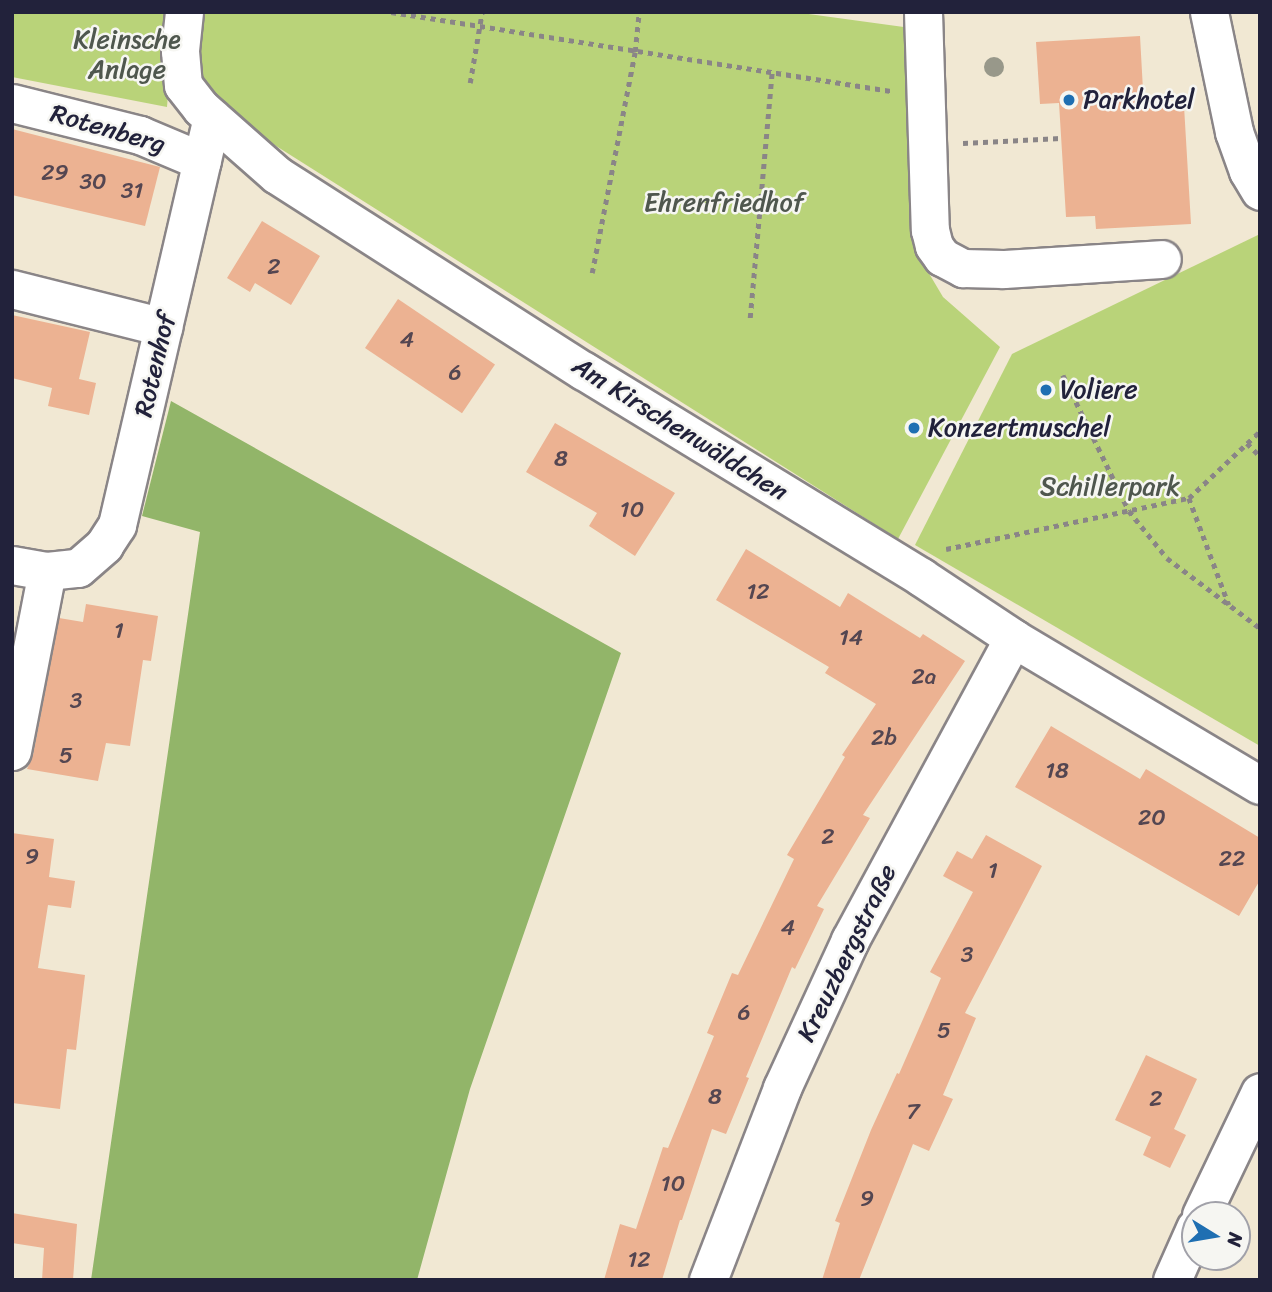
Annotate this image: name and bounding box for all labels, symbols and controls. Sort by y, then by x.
park label: Kleinsche Anlage [73,24,181,86]
place label: Parkhotel [1083,84,1194,116]
marker: Parkhotel [1061,92,1077,108]
street label: Rotenberg [47,98,169,160]
house number: 29 [41,159,69,187]
house number: 30 [79,168,107,196]
house number: 31 [121,177,143,205]
park label: Ehrenfriedhof [644,187,804,219]
house number: 2 [267,253,281,281]
street label: Rotenhof [128,310,182,420]
house number: 4 [400,326,414,354]
street label: Am Kirschenwäldchen [566,350,794,508]
house number: 6 [448,359,462,387]
place label: Voliere [1060,374,1138,406]
marker: Voliere [1038,382,1054,398]
place label: Konzertmuschel [928,412,1111,444]
marker: Konzertmuschel [906,420,922,436]
house number: 8 [554,445,568,473]
park label: Schillerpark [1040,471,1180,503]
house number: 10 [620,496,644,524]
house number: 12 [746,578,770,606]
house number: 1 [114,617,124,645]
house number: 14 [839,624,863,652]
house number: 2a [912,663,936,691]
house number: 3 [70,687,82,715]
house number: 2b [871,724,897,752]
house number: 5 [59,742,73,770]
house number: 18 [1045,757,1069,785]
house number: 20 [1138,804,1166,832]
house number: 2 [821,823,835,851]
house number: 9 [25,843,39,871]
house number: 22 [1219,845,1245,873]
house number: 1 [988,857,998,885]
street label: Kreuzbergstraße [791,859,903,1047]
house number: 4 [781,914,795,942]
house number: 3 [961,941,973,969]
house number: 6 [737,999,751,1027]
house number: 5 [937,1017,951,1045]
house number: 8 [708,1083,722,1111]
house number: 2 [1149,1085,1163,1113]
house number: 7 [906,1098,920,1126]
house number: 10 [661,1170,685,1198]
house number: 9 [860,1185,874,1213]
north arrow [1181,1201,1251,1271]
text: N [1218,1230,1253,1249]
house number: 12 [627,1246,651,1274]

